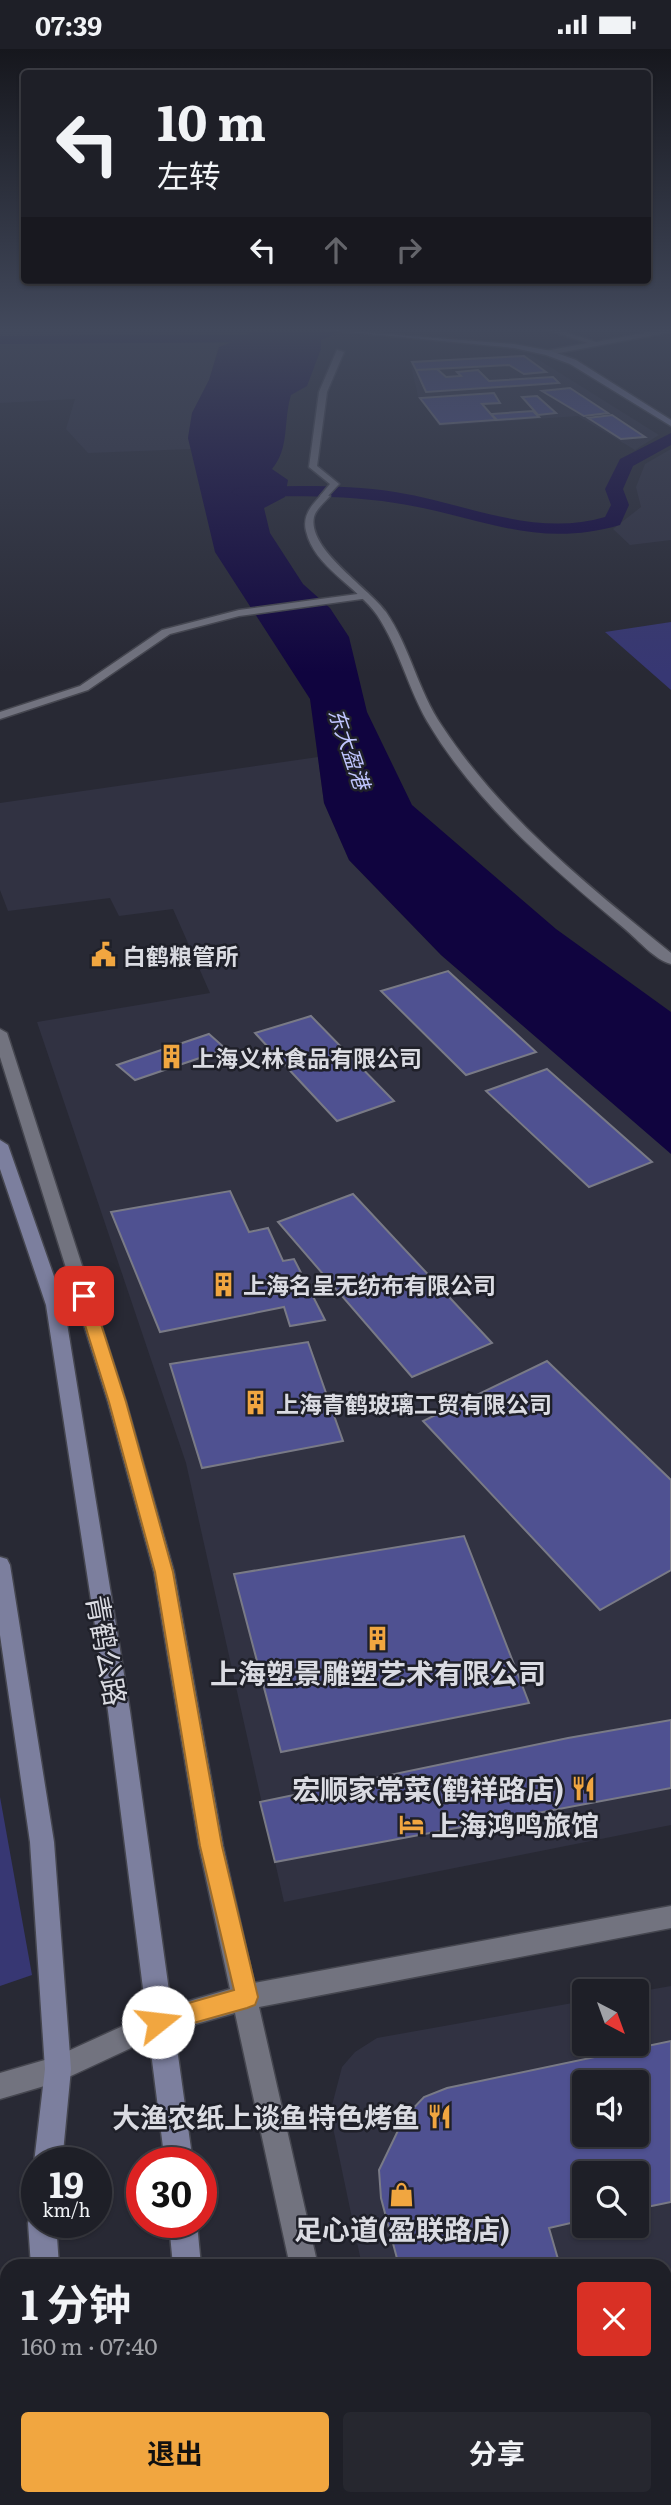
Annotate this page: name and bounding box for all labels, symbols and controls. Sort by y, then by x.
text: 07:39 [35,5,102,44]
text: 10 m [157,83,266,156]
icon: left [42,98,133,189]
text: 左转 [157,150,221,198]
icon: left [244,231,282,269]
icon: ahead [317,231,355,269]
icon: right [390,231,428,269]
water label: 东大盈港 [323,703,380,796]
place label: 白鹤粮管所 [123,938,238,972]
public building icon: 白鹤粮管所 [89,941,117,969]
place label: 上海义林食品有限公司 [192,1040,422,1074]
building icon: 上海义林食品有限公司 [158,1043,186,1071]
pin [54,1266,114,1326]
place label: 上海名呈无纺布有限公司 [243,1267,496,1301]
building icon: 上海名呈无纺布有限公司 [209,1270,237,1298]
icon: arrive [65,1277,103,1315]
place label: 上海青鹤玻璃工贸有限公司 [276,1386,552,1420]
building icon: 上海青鹤玻璃工贸有限公司 [242,1389,270,1417]
street label: 青鹤公路 [78,1591,138,1709]
building icon: 上海塑景雕塑艺术有限公司 [364,1624,392,1652]
place label: 上海塑景雕塑艺术有限公司 [210,1651,546,1693]
place label: 宏顺家常菜(鹤祥路店) [292,1767,564,1809]
restaurant icon: 宏顺家常菜(鹤祥路店) [570,1774,598,1802]
place label: 上海鸿鸣旅馆 [431,1803,599,1845]
hotel icon: 上海鸿鸣旅馆 [397,1810,425,1838]
north arrow [572,1979,649,2056]
map controls [572,1979,649,2238]
position arrow [121,1985,195,2059]
button: sound [572,2070,649,2147]
place label: 大渔农纸上谈鱼特色烤鱼 [112,2095,420,2137]
restaurant icon: 大渔农纸上谈鱼特色烤鱼 [426,2102,454,2130]
speed limit sign: 30 [126,2147,217,2238]
text: 19 [49,2157,84,2209]
button: search [572,2161,649,2238]
shop icon: 足心道(盈联路店) [388,2180,416,2208]
text: km/h [43,2196,90,2223]
place label: 足心道(盈联路店) [294,2207,510,2249]
text: 1 分钟 [21,2271,131,2333]
button: close [577,2282,651,2356]
text: 160 m · 07:40 [21,2328,157,2362]
button: 退出 [21,2412,329,2492]
button: 分享 [343,2412,651,2492]

